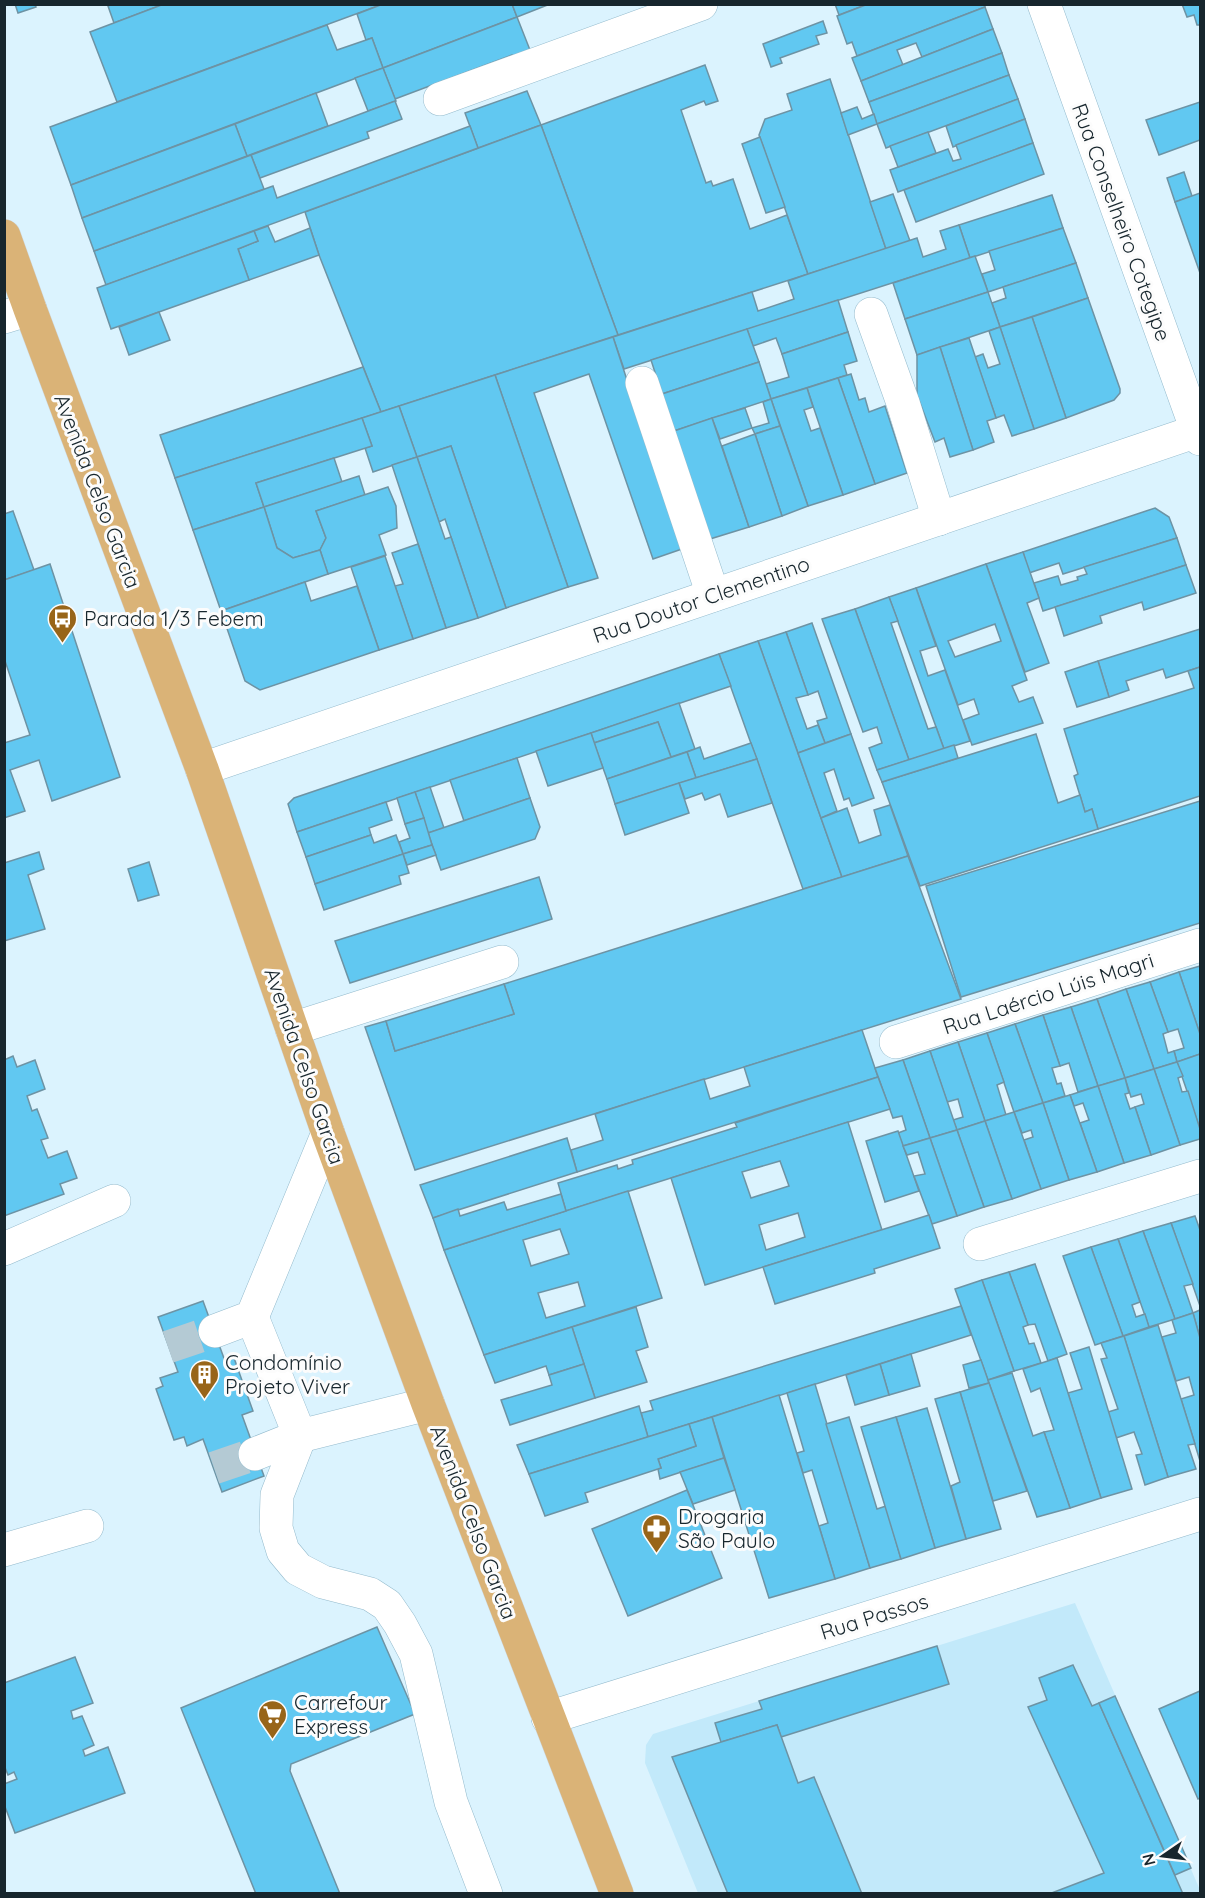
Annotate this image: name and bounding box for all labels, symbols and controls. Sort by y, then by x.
street label: Rua Conselheiro Cotegipe [1067,100,1177,344]
street label: Avenida Celso Garcia [49,390,147,592]
street label: Rua Doutor Clementino [589,550,813,648]
bus stop icon: Parada 1/3 Febem [47,602,79,644]
place label: Parada 1/3 Febem [84,605,264,631]
street label: Rua Laércio Lúis Magri [939,947,1157,1039]
street label: Avenida Celso Garcia [259,965,351,1167]
place label: Condomínio Projeto Viver [225,1349,350,1399]
building icon: Condomínio Projeto Viver [188,1358,220,1400]
street label: Avenida Celso Garcia [425,1421,523,1623]
place label: Drogaria São Paulo [678,1503,775,1553]
pharmacy icon: Drogaria São Paulo [641,1512,673,1554]
street label: Rua Passos [817,1587,931,1645]
place label: Carrefour Express [294,1689,388,1739]
supermarket icon: Carrefour Express [257,1698,289,1740]
north arrow [1133,1826,1193,1886]
text: N [1137,1852,1160,1868]

